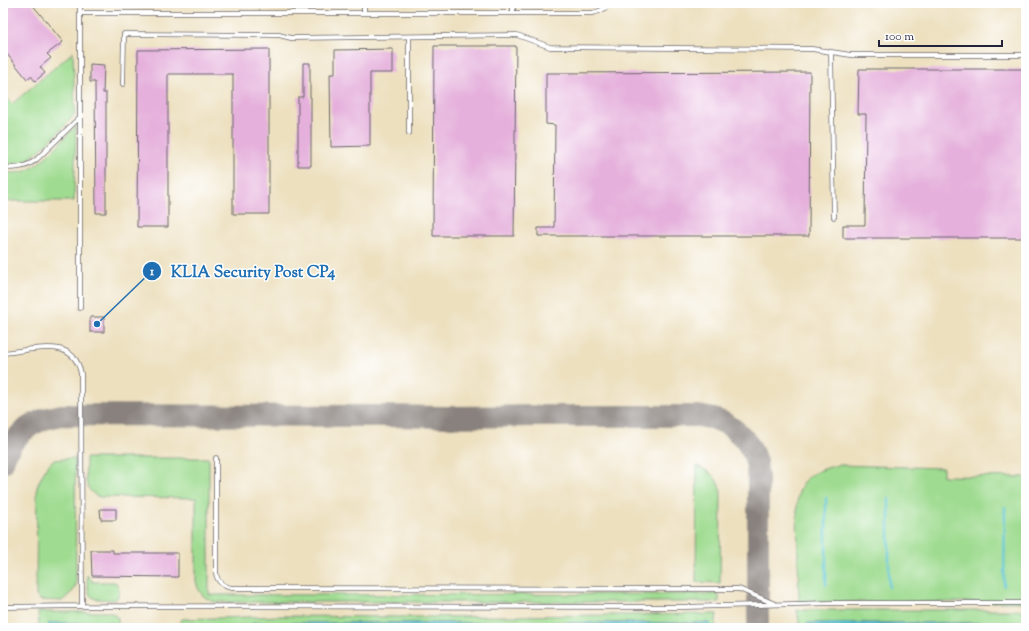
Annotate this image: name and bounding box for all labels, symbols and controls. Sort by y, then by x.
scale bar [879,22,1002,48]
text: 100 m [885,28,914,46]
callout: KLIA Security Post CP4 [142,257,343,285]
text: KLIA Security Post CP4 [171,262,335,285]
text: 1 [149,263,155,281]

